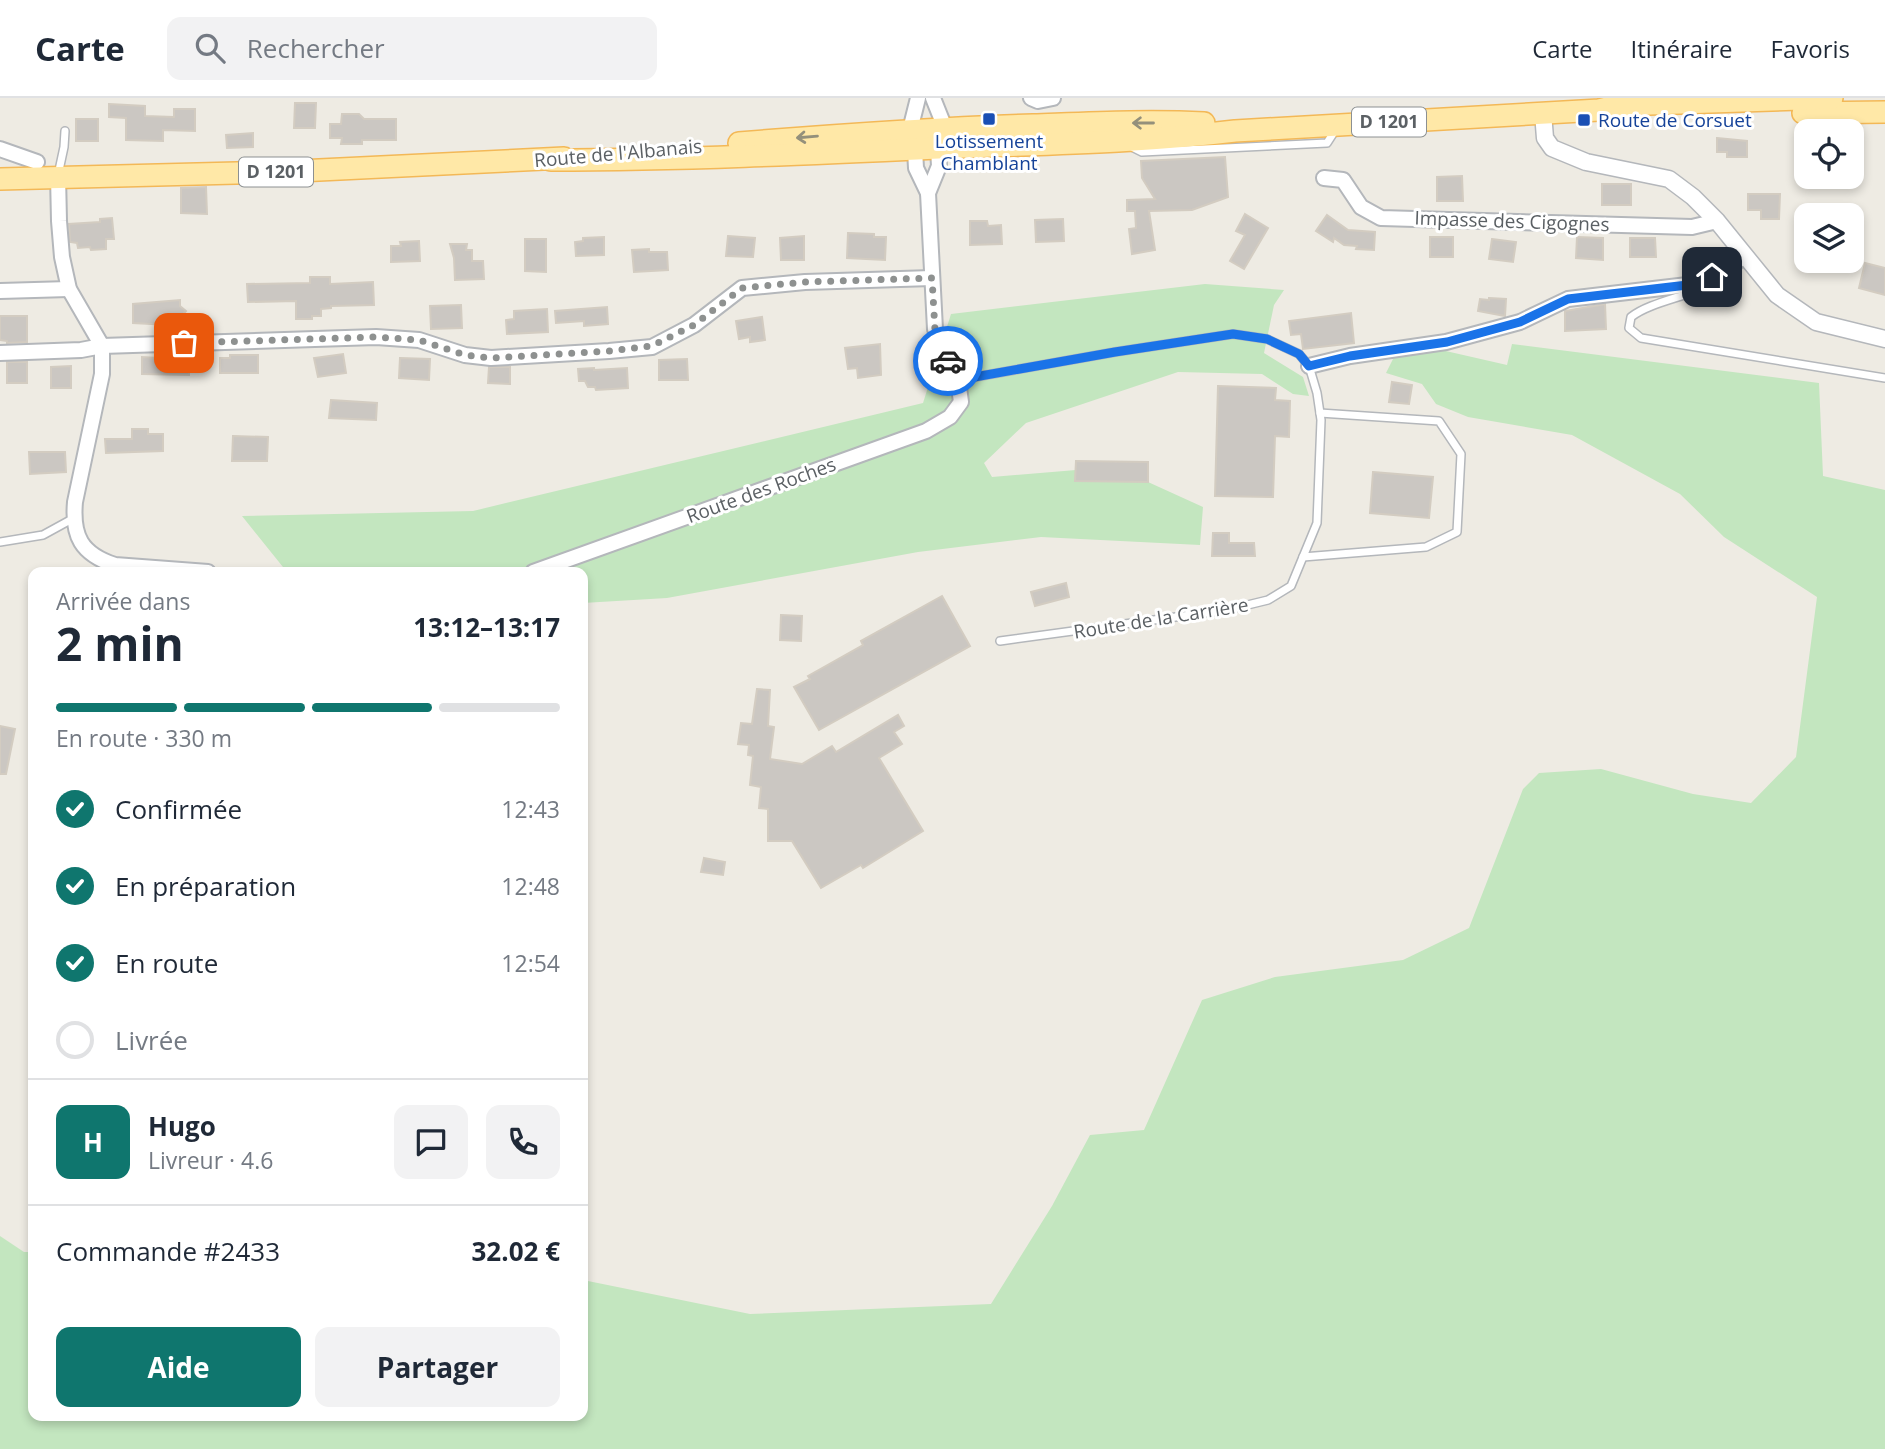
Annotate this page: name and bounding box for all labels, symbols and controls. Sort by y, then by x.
search box [167,17,657,80]
text: Carte [35,26,125,71]
icon: search [191,29,229,67]
text: Rechercher [247,30,385,66]
text: Carte [1532,32,1593,65]
text: Itinéraire [1631,32,1733,65]
text: Favoris [1771,32,1850,65]
road number: D 1201 [1352,107,1426,136]
place label: Route de Corsuet [1598,107,1752,133]
marker: Lotissement Chamblant [981,111,997,127]
marker: Route de Corsuet [1576,112,1592,128]
one-way arrow [1132,116,1155,130]
map controls [1794,119,1864,273]
button: locate [1794,119,1864,189]
place label: Lotissement Chamblant [935,128,1043,176]
one-way arrow [796,131,818,144]
street label: Route de l'Albanais [533,133,703,173]
road number: D 1201 [239,158,313,186]
button: layers [1794,203,1864,273]
street label: Impasse des Cigognes [1414,205,1610,237]
pin [1682,247,1742,307]
icon: home [1693,258,1731,296]
pin [154,313,214,373]
icon: bag [165,324,203,362]
courier [913,326,983,396]
icon: car [929,342,967,380]
street label: Route des Roches [683,451,839,529]
text: Arrivée dans [56,585,190,617]
street label: Route de la Carrière [1072,591,1250,645]
text: 13:12–13:17 [413,609,560,645]
text: 2 min [56,612,184,674]
text: En route · 330 m [56,722,232,754]
icon: check [56,790,94,828]
text: Confirmée [115,791,242,827]
text: 12:43 [501,793,560,825]
icon: check [56,867,94,905]
text: En préparation [115,868,296,904]
text: 12:48 [501,870,560,902]
icon: check [56,944,94,982]
text: En route [115,945,218,981]
text: 12:54 [501,947,560,979]
text: Livrée [115,1022,188,1058]
button: chat [394,1105,468,1179]
button: phone [486,1105,560,1179]
text: Hugo [148,1108,216,1144]
text: H [83,1124,103,1160]
text: Livreur · 4.6 [148,1144,273,1176]
text: Commande #2433 [56,1233,280,1269]
text: 32.02 € [472,1233,560,1269]
button: Aide [56,1327,301,1407]
button: Partager [315,1327,560,1407]

